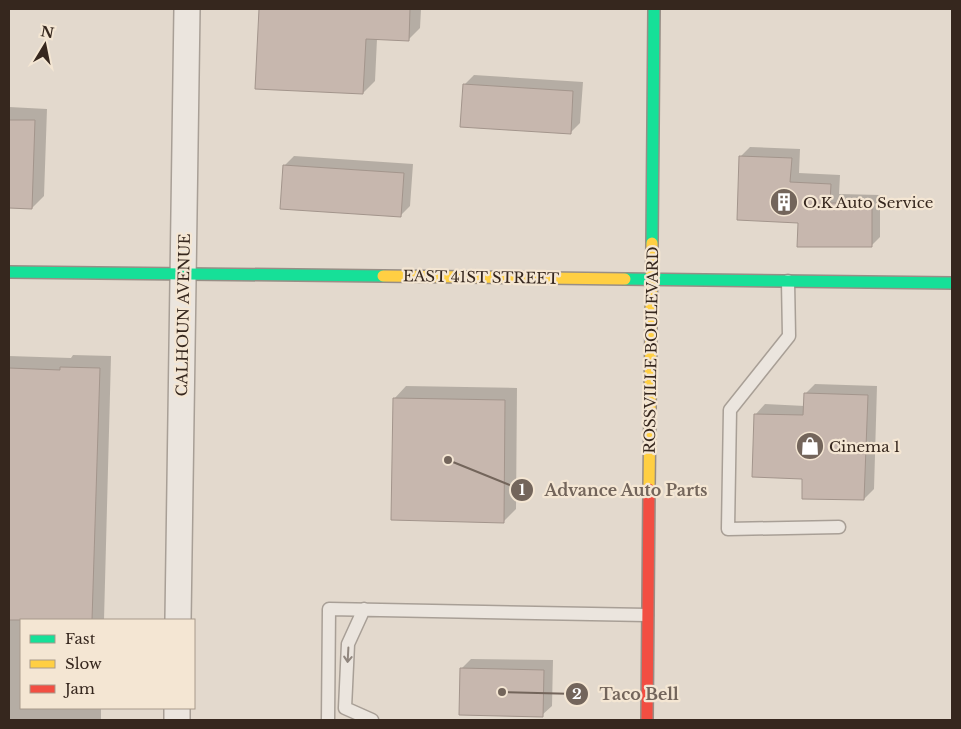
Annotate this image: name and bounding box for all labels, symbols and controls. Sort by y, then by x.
north arrow [20,20,70,70]
text: N [39,22,55,42]
building icon: O.K Auto Service [769,187,799,217]
place label: O.K Auto Service [803,193,933,212]
street label: CALHOUN AVENUE [172,233,194,397]
street label: ROSSVILLE BOULEVARD [640,246,662,454]
street label: EAST 41ST STREET [403,266,559,288]
shop icon: Cinema 1 [795,431,825,461]
place label: Cinema 1 [829,437,900,456]
callout: Advance Auto Parts [510,474,718,505]
text: 1 [519,480,526,499]
text: Advance Auto Parts [543,480,708,500]
legend [20,619,195,709]
text: Fast [65,629,96,648]
one-way arrow [343,647,352,663]
text: Slow [65,654,102,673]
text: Jam [63,679,95,698]
callout: Taco Bell [565,679,689,710]
text: 2 [572,684,582,703]
text: Taco Bell [599,684,679,704]

